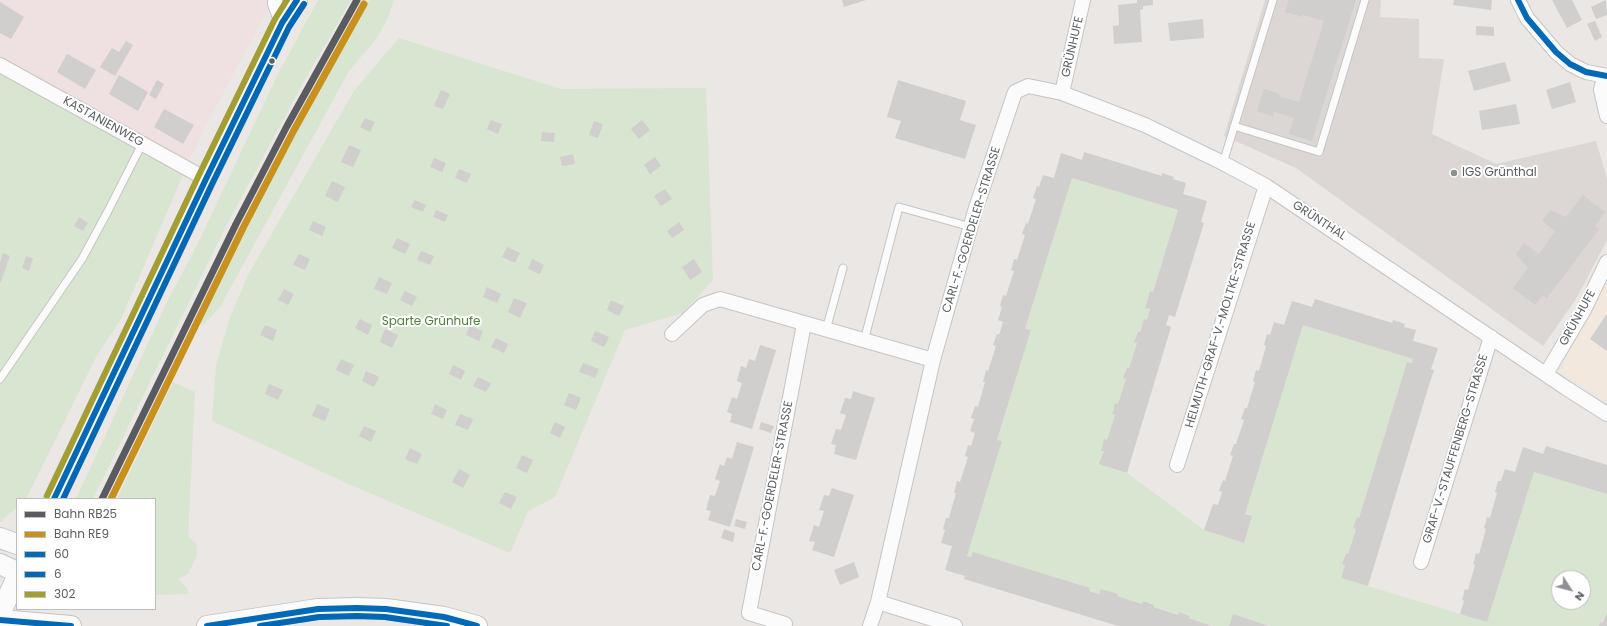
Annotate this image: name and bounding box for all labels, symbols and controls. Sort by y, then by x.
street label: GRÜNHUFE [1059,15,1087,79]
unlabelled marker [267,56,277,66]
street label: KASTANIENWEG [60,94,146,150]
street label: CARL-F.-GOERDELER-STRASSE [940,145,1004,315]
place label: IGS Grünthal [1462,166,1537,180]
marker: IGS Grünthal [1449,168,1459,178]
street label: GRÜNTHAL [1289,198,1349,244]
street label: HELMUTH-GRAF-V.-MOLTKE-STRASSE [1183,220,1259,430]
street label: GRÜNHUFE [1557,287,1599,349]
park label: Sparte Grünhufe [382,315,480,329]
street label: GRAF-V.-STAUFFENBERG-STRASSE [1420,353,1492,545]
street label: CARL-F.-GOERDELER-STRASSE [749,400,797,572]
legend [16,498,156,610]
text: Bahn RB25 [54,505,117,522]
text: Bahn RE9 [54,525,109,542]
text: 60 [54,545,69,562]
text: 6 [54,565,62,582]
north arrow [1551,570,1591,610]
text: 302 [54,585,76,602]
text: N [1571,588,1589,605]

